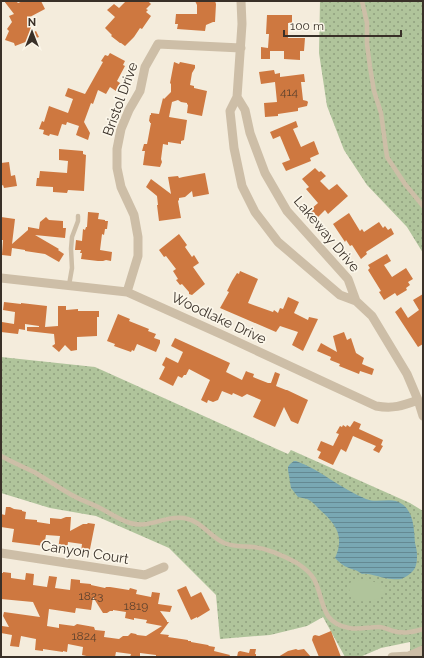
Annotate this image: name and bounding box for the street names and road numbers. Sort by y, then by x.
street label: Bristol Drive [99,60,141,138]
street label: Lakeway Drive [291,193,363,275]
street label: Woodlake Drive [169,289,269,347]
street label: Canyon Court [40,537,130,567]

